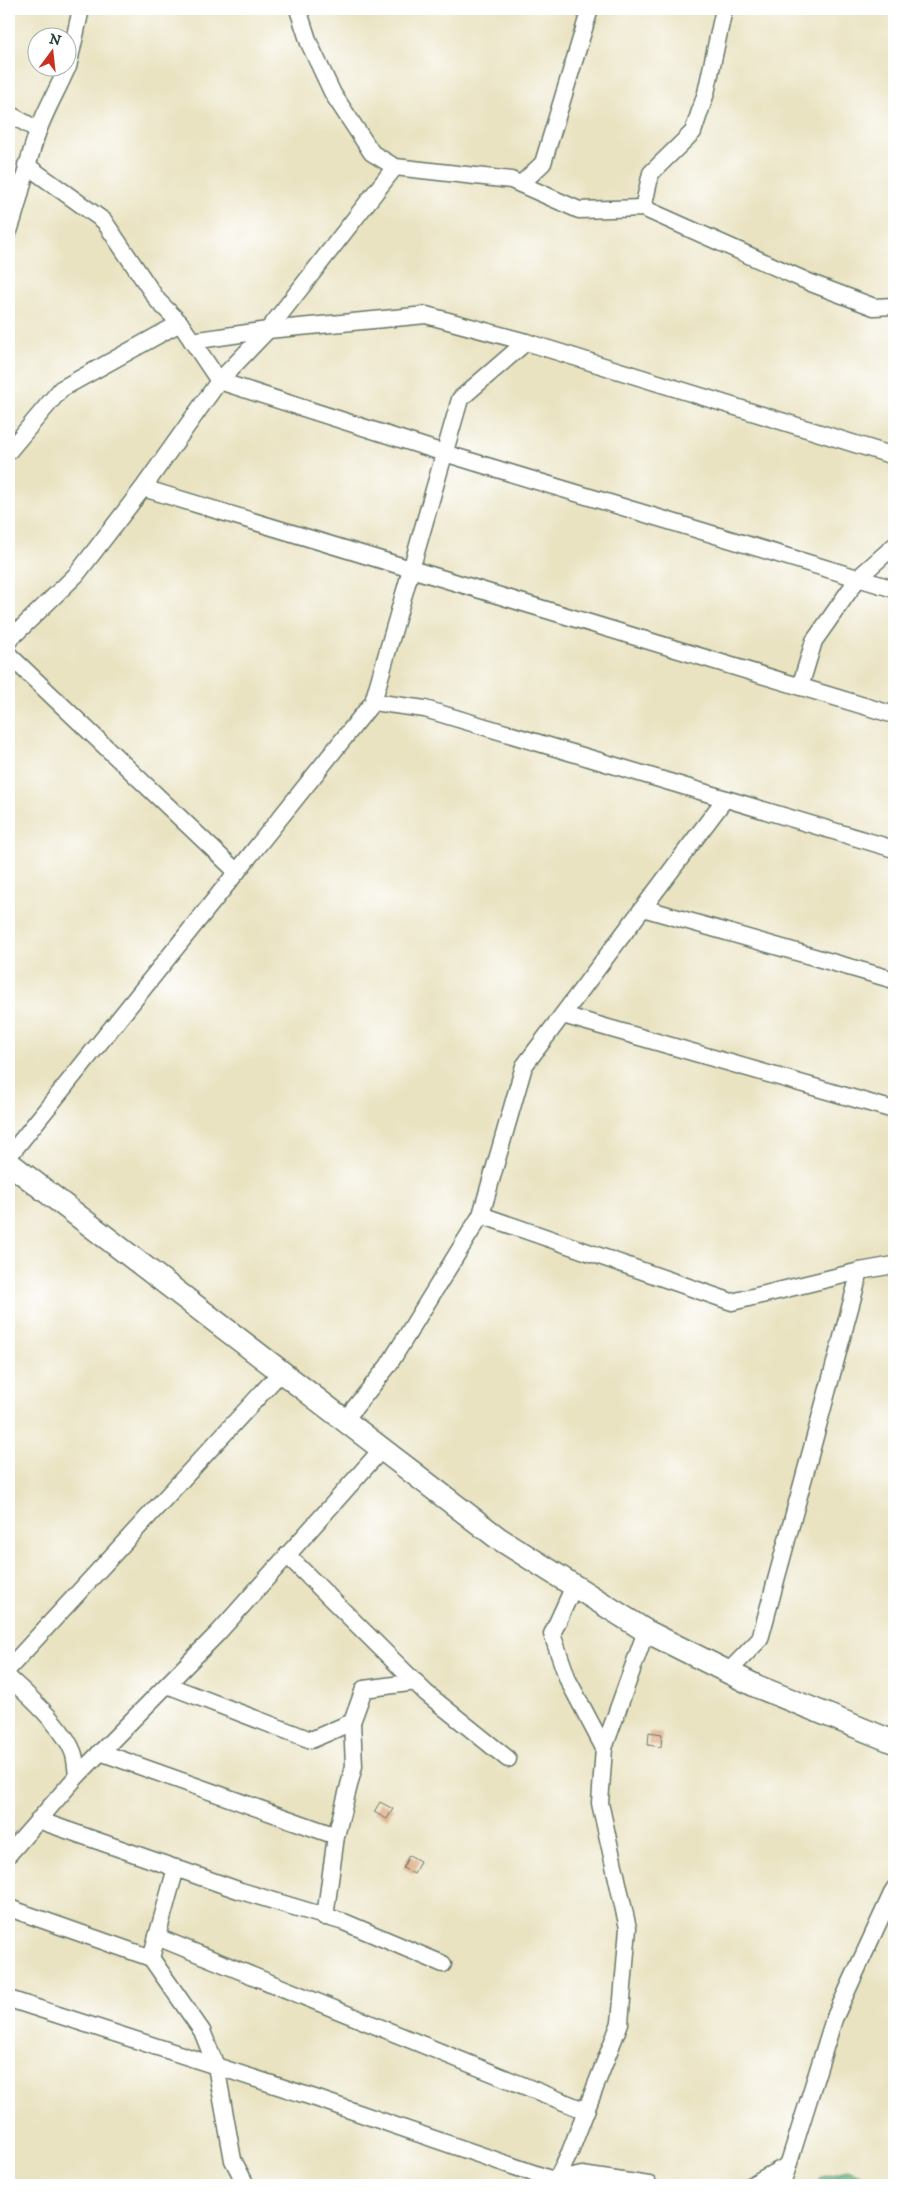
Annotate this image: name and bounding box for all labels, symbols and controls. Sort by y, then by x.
north arrow [28,28,78,78]
text: N [47,30,63,51]

